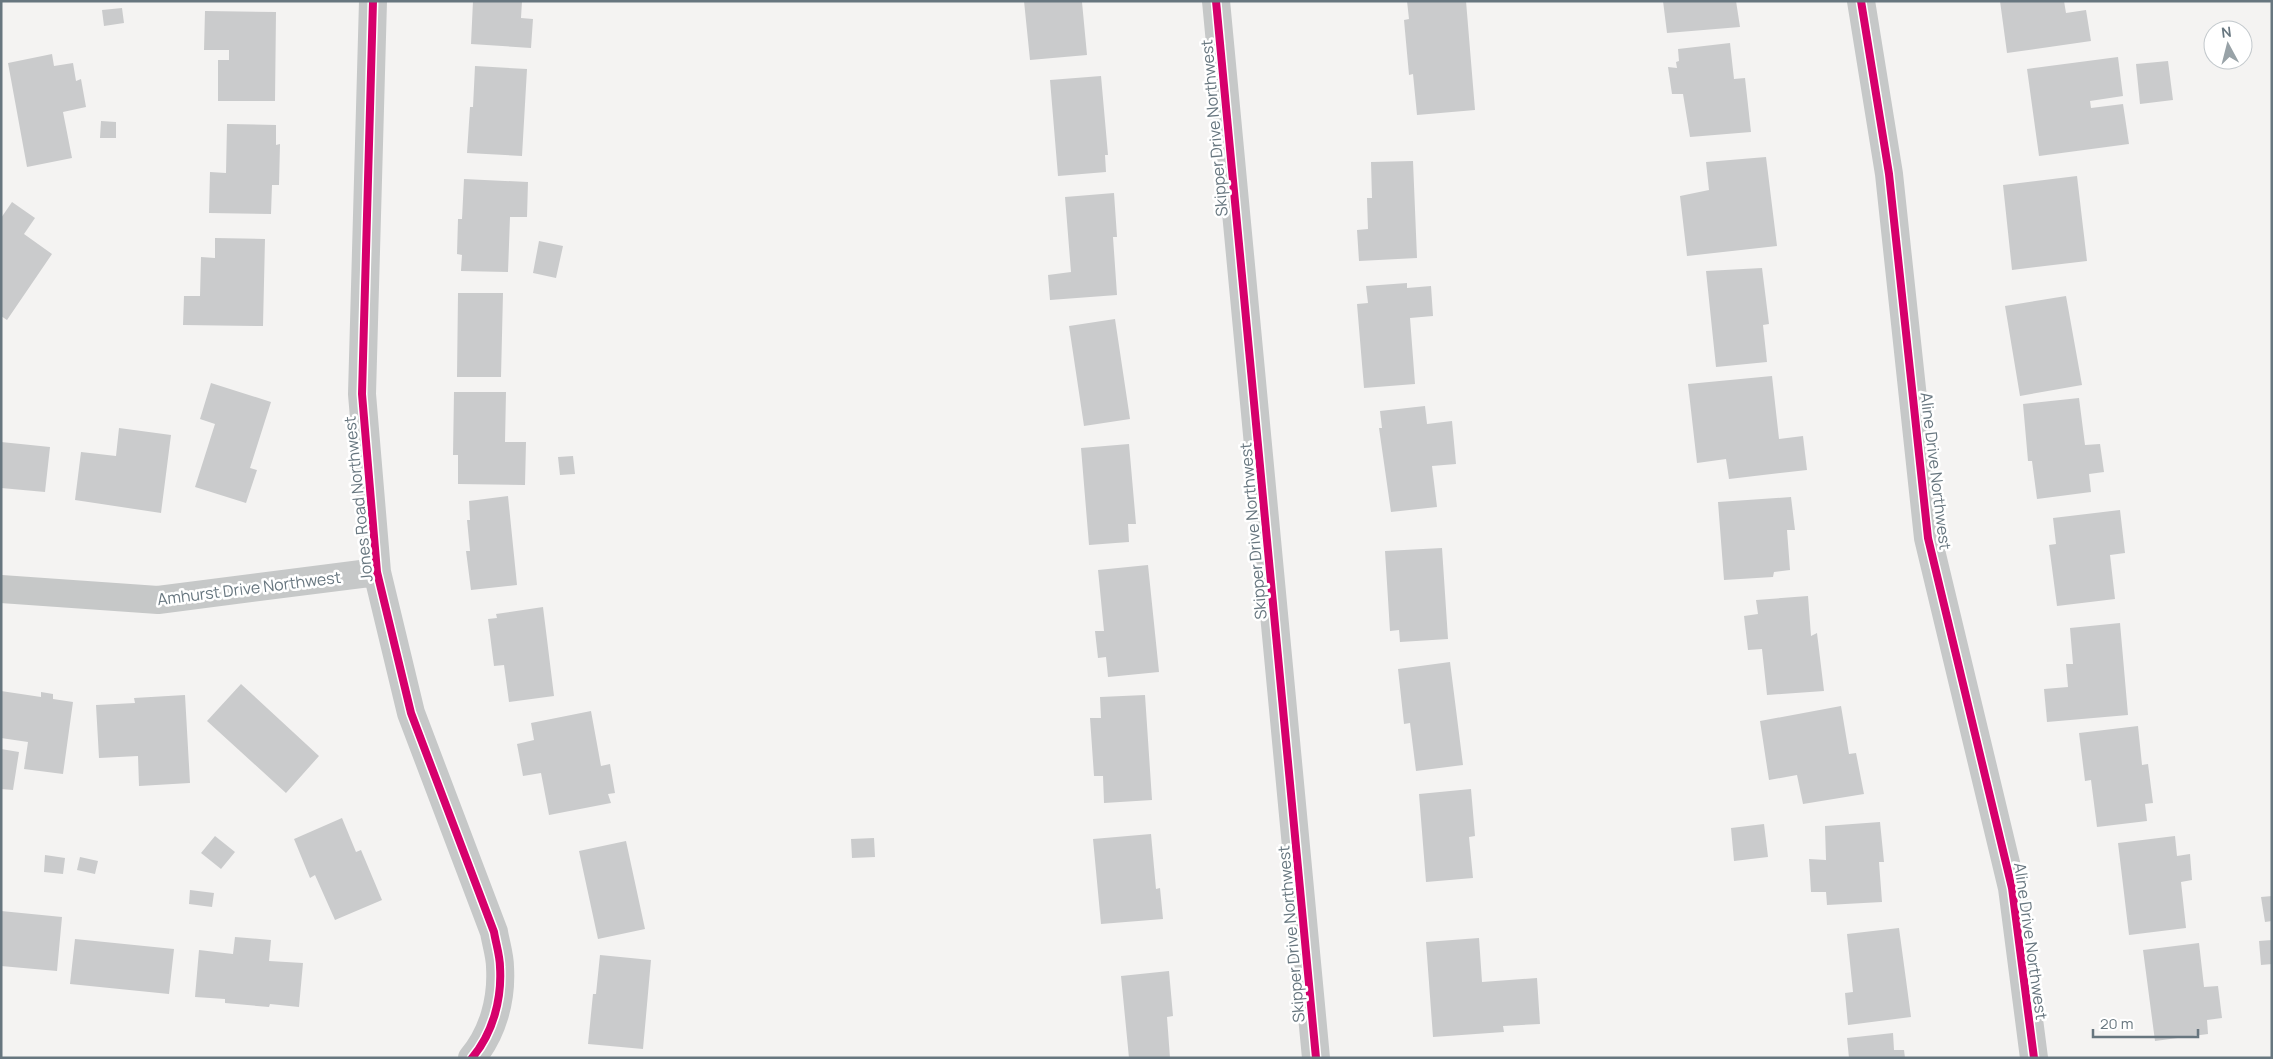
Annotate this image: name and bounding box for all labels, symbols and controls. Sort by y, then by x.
north arrow [2203,20,2253,70]
text: N [2220,22,2233,42]
street label: Skipper Drive Northwest [1195,39,1233,217]
street label: Aline Drive Northwest [1915,391,1957,551]
street label: Jones Road Northwest [338,415,378,583]
street label: Skipper Drive Northwest [1234,442,1272,620]
street label: Amhurst Drive Northwest [156,566,342,610]
street label: Skipper Drive Northwest [1272,845,1310,1023]
street label: Aline Drive Northwest [2009,861,2053,1021]
scale bar [2093,1006,2198,1038]
text: 20 m [2100,1013,2133,1034]

